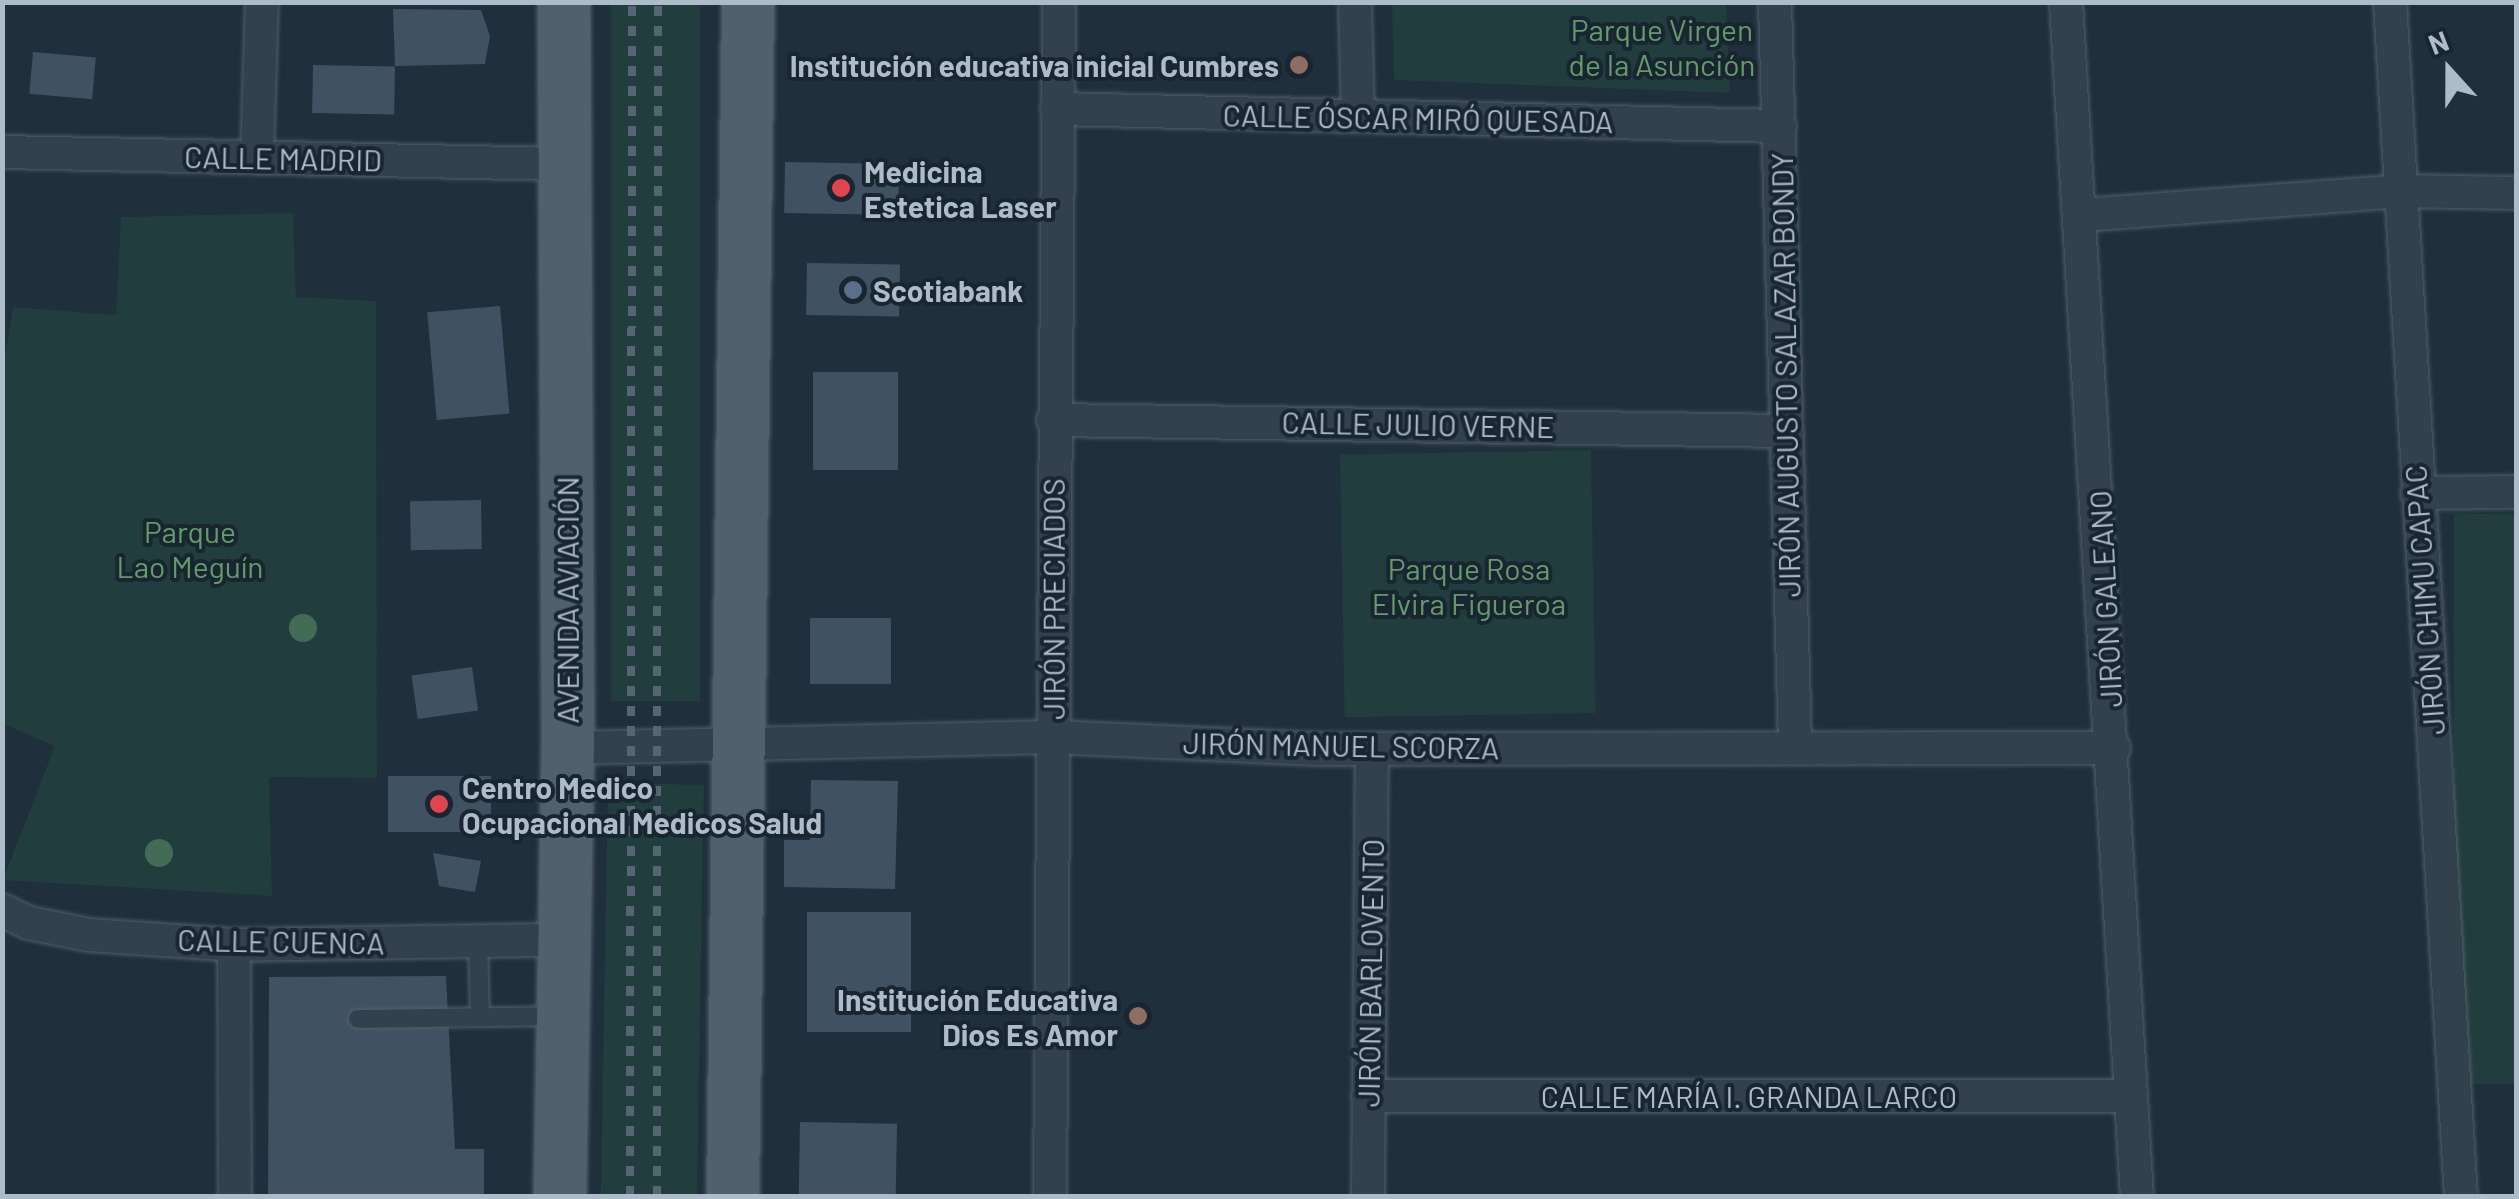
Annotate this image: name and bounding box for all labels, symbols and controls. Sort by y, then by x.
park label: Parque Virgen de la Asunción [1569,11,1755,82]
north arrow [2399,20,2499,120]
text: N [2423,23,2453,61]
place label: Institución educativa inicial Cumbres [790,47,1279,83]
marker: Institución educativa inicial Cumbres [1288,54,1310,76]
street label: CALLE ÓSCAR MIRÓ QUESADA [1222,97,1614,139]
street label: CALLE MADRID [184,138,382,178]
street label: JIRÓN AUGUSTO SALAZAR BONDY [1763,152,1807,598]
place label: Medicina Estetica Laser [864,153,1057,224]
marker: Medicina Estetica Laser [828,175,854,201]
place label: Scotiabank [873,272,1023,308]
marker: Scotiabank [842,279,864,301]
street label: CALLE JULIO VERNE [1281,404,1555,444]
street label: JIRÓN CHIMU CAPAC [2397,464,2451,736]
street label: AVENIDA AVIACIÓN [549,476,585,724]
street label: JIRÓN PRECIADOS [1035,478,1071,720]
street label: JIRÓN GALEANO [2081,490,2129,708]
park label: Parque Lao Meguín [117,513,263,584]
park label: Parque Rosa Elvira Figueroa [1372,550,1566,620]
street label: JIRÓN MANUEL SCORZA [1183,724,1499,766]
place label: Centro Medico Ocupacional Medicos Salud [462,769,822,840]
marker: Centro Medico Ocupacional Medicos Salud [426,791,452,817]
street label: JIRÓN BARLOVENTO [1350,838,1390,1108]
street label: CALLE CUENCA [177,921,385,961]
place label: Institución Educativa Dios Es Amor [837,981,1118,1052]
marker: Institución Educativa Dios Es Amor [1127,1005,1149,1027]
street label: CALLE MARÍA I. GRANDA LARCO [1541,1078,1957,1114]

